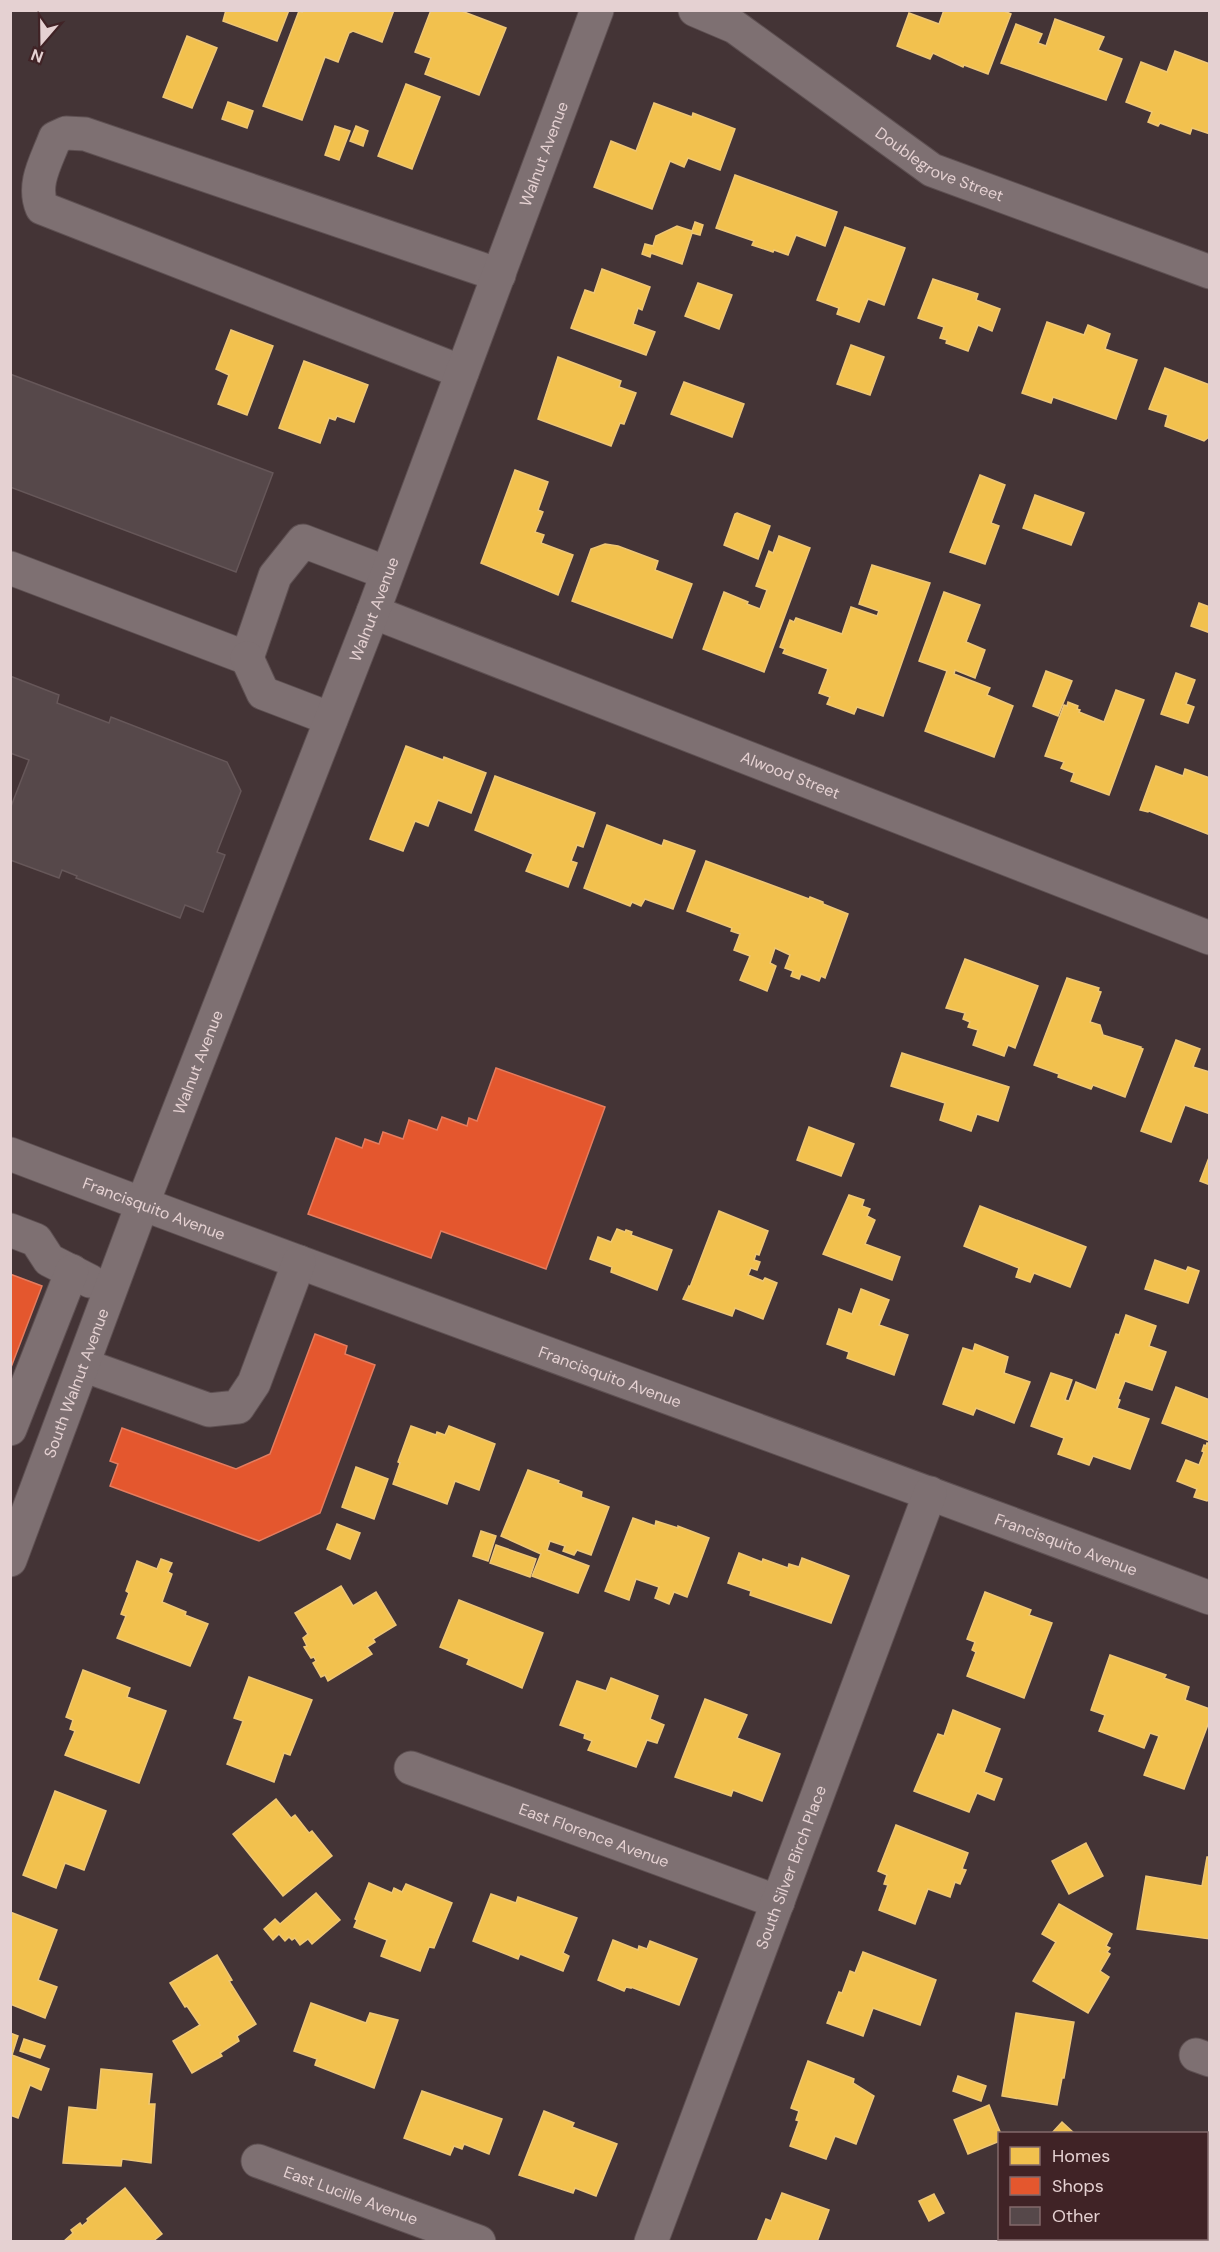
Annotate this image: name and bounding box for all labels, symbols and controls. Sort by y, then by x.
north arrow [12,12,72,72]
text: N [28,44,46,67]
street label: Walnut Avenue [514,98,573,209]
street label: Doublegrove Street [871,122,1007,206]
street label: Walnut Avenue [344,554,403,665]
street label: Alwood Street [738,746,843,803]
street label: Walnut Avenue [168,1007,227,1117]
street label: Francisquito Avenue [80,1172,228,1245]
street label: South Walnut Avenue [38,1305,113,1461]
street label: Francisquito Avenue [536,1341,685,1412]
street label: Francisquito Avenue [992,1508,1141,1580]
street label: South Silver Birch Place [751,1782,831,1952]
street label: East Florence Avenue [516,1798,672,1872]
legend [998,2132,1208,2240]
text: Homes [1052,2144,1110,2168]
street label: East Lucille Avenue [281,2161,421,2229]
text: Shops [1052,2174,1104,2198]
text: Other [1052,2204,1101,2228]

